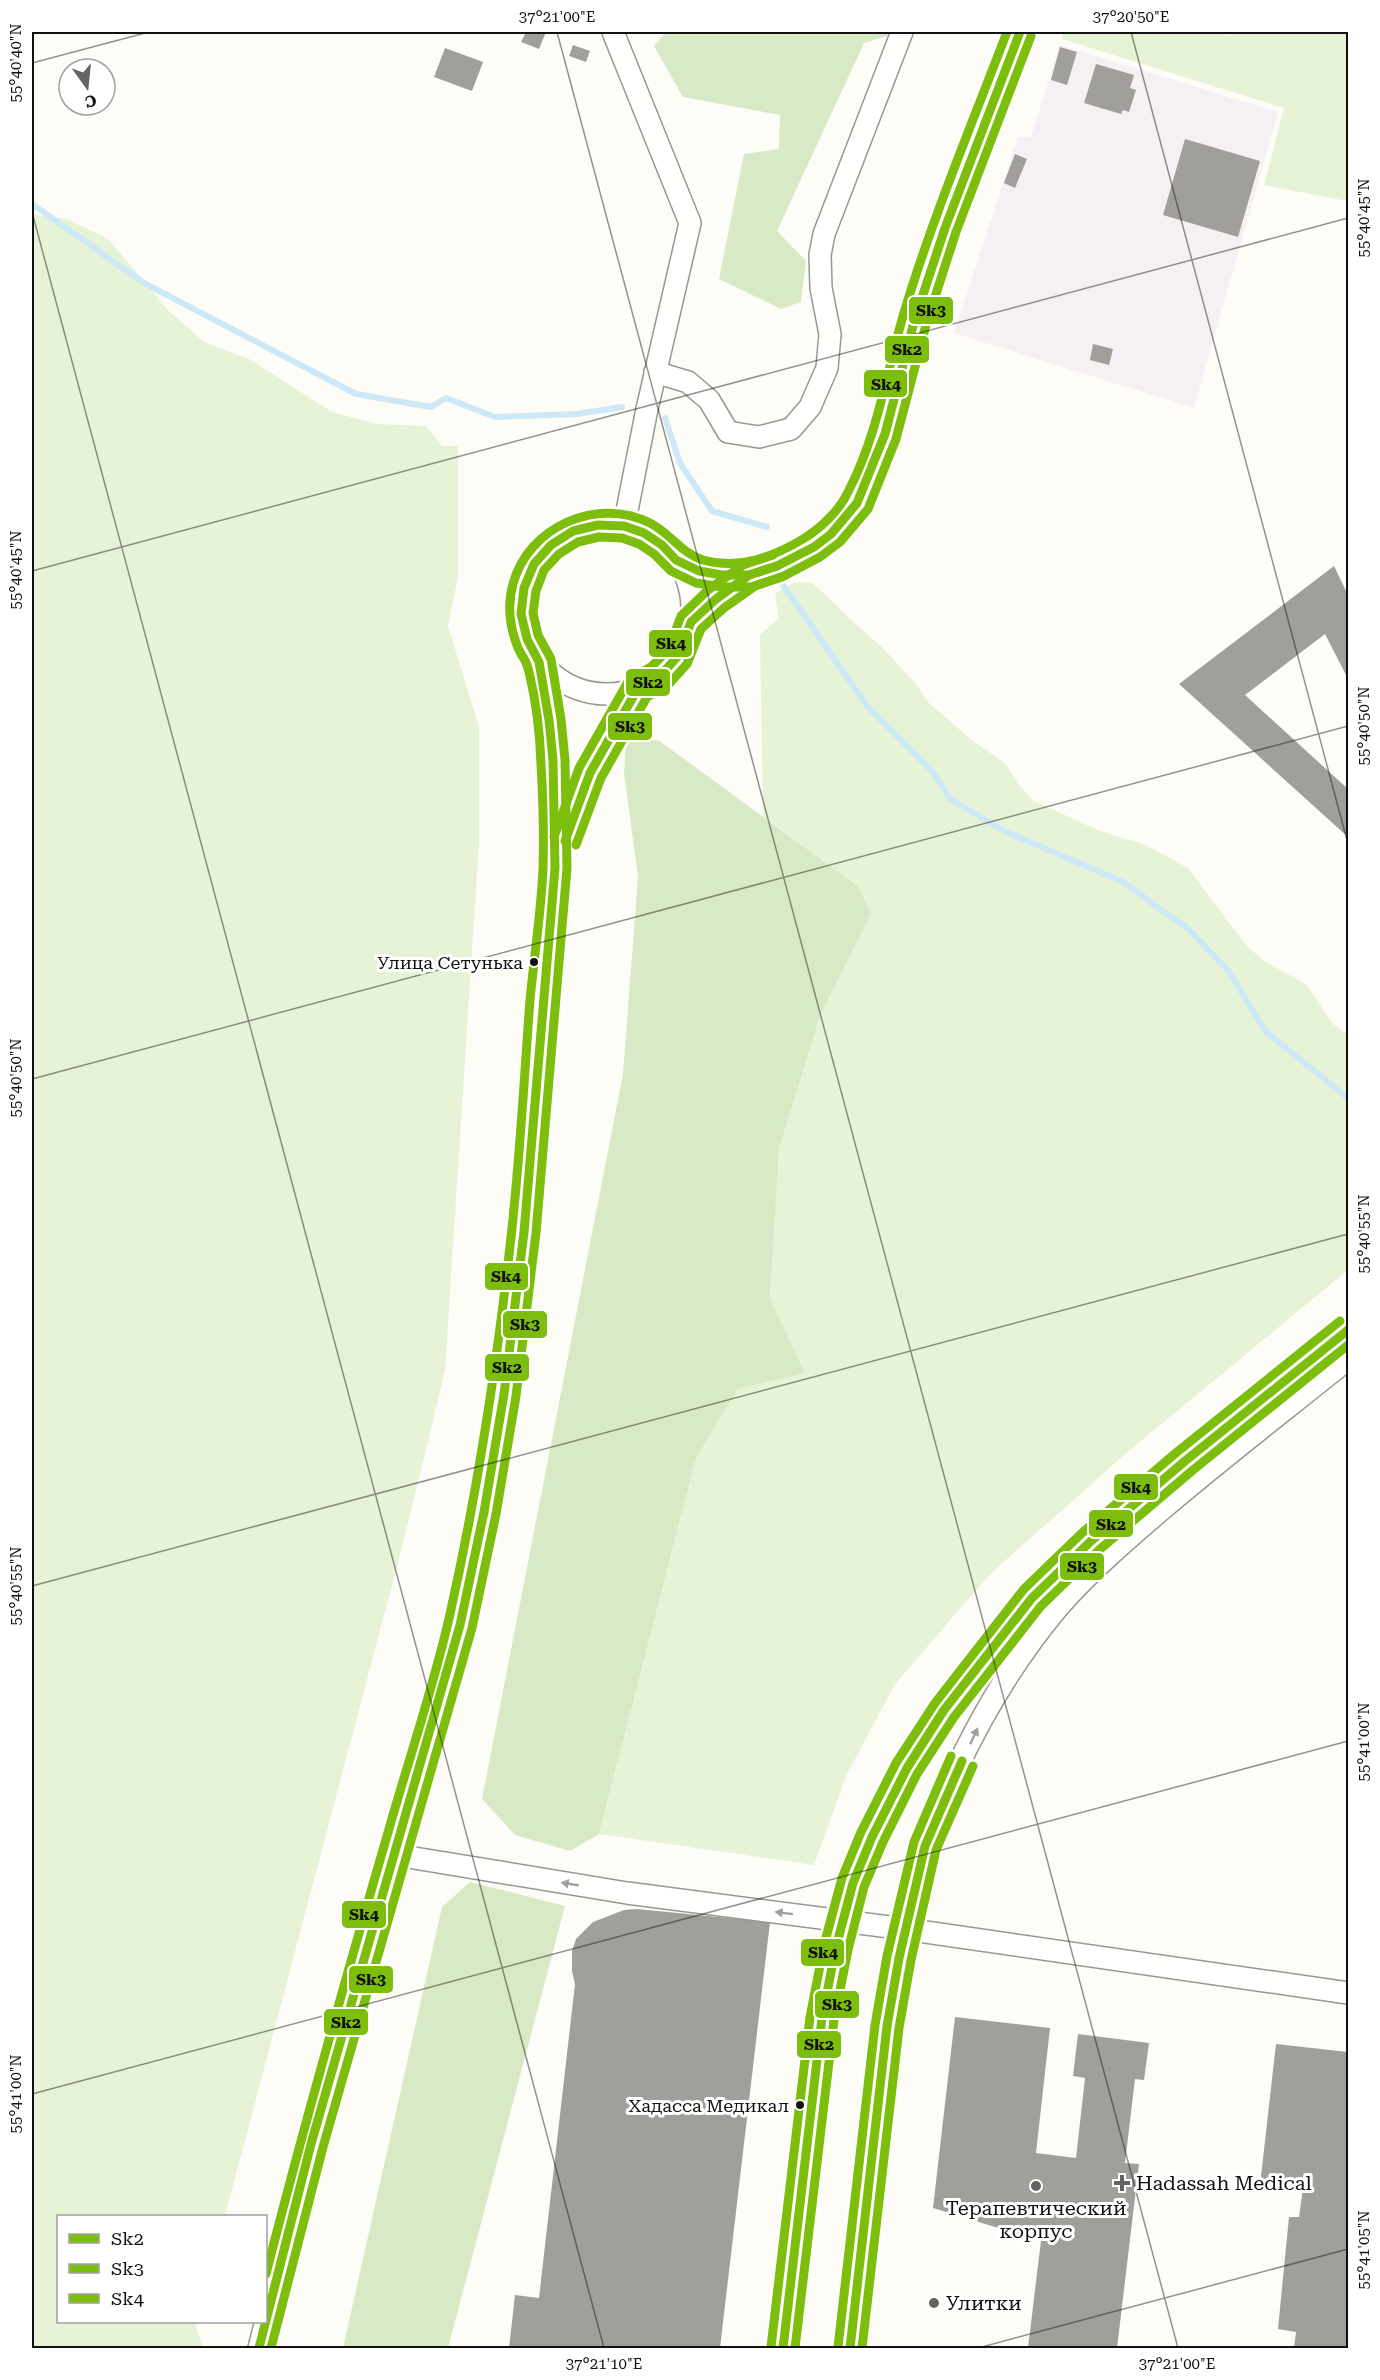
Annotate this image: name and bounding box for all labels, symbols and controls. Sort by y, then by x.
text: 37°21'00"E [519,8,595,26]
text: 37°20'50"E [1093,8,1169,26]
text: 55°40'40"N [7,23,25,103]
north arrow [57,57,117,117]
text: С [83,90,99,112]
text: 55°40'45"N [1355,178,1373,258]
line badge: Sk3 [908,296,954,325]
text: Sk3 [916,301,946,320]
line badge: Sk2 [884,335,930,364]
text: Sk2 [892,340,922,359]
line badge: Sk4 [863,369,908,398]
text: Sk4 [871,375,901,394]
text: 55°40'45"N [7,530,25,610]
line badge: Sk4 [648,629,693,658]
text: Sk4 [656,634,686,653]
line badge: Sk2 [625,668,671,697]
text: Sk2 [633,673,663,692]
text: 55°40'50"N [1355,686,1373,766]
line badge: Sk3 [607,712,653,741]
text: Sk3 [615,717,645,736]
place label: Улица Сетунька [377,952,523,973]
marker: Улица Сетунька [528,956,540,968]
text: 55°40'50"N [7,1038,25,1118]
text: 55°40'55"N [1355,1194,1373,1274]
line badge: Sk4 [484,1262,529,1291]
text: Sk4 [491,1267,521,1286]
line badge: Sk3 [502,1310,548,1339]
text: Sk3 [510,1315,540,1334]
line badge: Sk2 [484,1353,530,1382]
text: Sk2 [492,1358,522,1377]
line badge: Sk4 [1113,1473,1159,1501]
text: Sk4 [1121,1478,1151,1497]
line badge: Sk2 [1088,1509,1134,1538]
text: Sk2 [1096,1515,1126,1534]
text: 55°40'55"N [7,1546,25,1626]
line badge: Sk3 [1059,1552,1105,1581]
text: Sk3 [1067,1557,1097,1576]
text: 55°41'00"N [1355,1702,1373,1782]
one-way arrow [969,1728,978,1745]
one-way arrow [560,1879,579,1888]
line badge: Sk4 [341,1900,387,1929]
text: Sk4 [349,1905,379,1924]
one-way arrow [774,1909,793,1918]
line badge: Sk4 [800,1938,845,1967]
text: Sk4 [808,1943,838,1962]
line badge: Sk3 [348,1965,394,1994]
text: Sk3 [356,1970,386,1989]
line badge: Sk3 [814,1990,860,2019]
text: Sk3 [822,1995,852,2014]
line badge: Sk2 [323,2008,369,2036]
text: Sk2 [331,2013,361,2032]
line badge: Sk2 [796,2030,842,2059]
text: Sk2 [804,2035,834,2054]
text: 55°41'00"N [7,2054,25,2134]
place label: Хадасса Медикал [628,2095,789,2116]
marker: Хадасса Медикал [794,2099,806,2111]
place label: Hadassah Medical [1136,2171,1312,2195]
marker: Hadassah Medical [1113,2174,1131,2192]
marker: Терапевтический корпус [1029,2179,1043,2193]
place label: Терапевтический корпус [946,2196,1126,2243]
text: 55°41'05"N [1355,2210,1373,2290]
legend [57,2215,267,2323]
text: Sk2 [111,2228,144,2249]
text: Sk3 [111,2258,144,2279]
text: Sk4 [111,2288,144,2309]
place label: Улитки [946,2291,1022,2315]
marker: Улитки [927,2296,941,2310]
text: 37°21'10"E [566,2355,642,2373]
text: 37°21'00"E [1139,2355,1215,2373]

